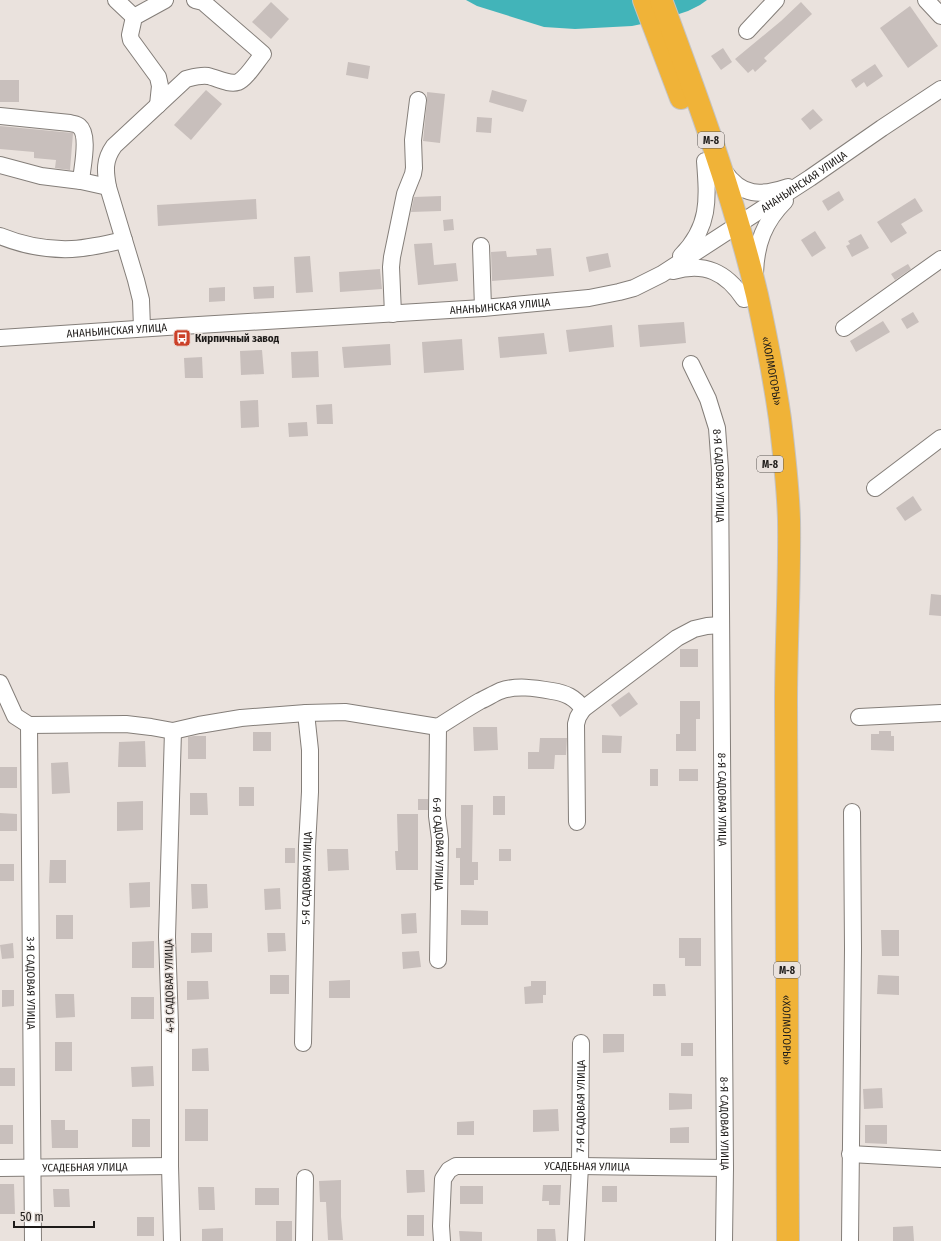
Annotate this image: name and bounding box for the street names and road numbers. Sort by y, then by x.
road number: М-8 [698,132,724,148]
street label: АНАНЬИНСКАЯ УЛИЦА [758,148,850,215]
street label: АНАНЬИНСКАЯ УЛИЦА [449,296,551,317]
street label: АНАНЬИНСКАЯ УЛИЦА [66,321,168,341]
street label: «ХОЛМОГОРЫ» [759,335,784,407]
street label: 8-Я САДОВАЯ УЛИЦА [710,428,726,523]
road number: М-8 [757,456,783,472]
street label: 8-Я САДОВАЯ УЛИЦА [715,753,729,847]
street label: 6-Я САДОВАЯ УЛИЦА [430,797,446,891]
street label: 5-Я САДОВАЯ УЛИЦА [299,831,315,925]
street label: 3-Я САДОВАЯ УЛИЦА [24,936,37,1030]
street label: 4-Я САДОВАЯ УЛИЦА [162,939,177,1033]
road number: М-8 [774,962,800,978]
street label: «ХОЛМОГОРЫ» [780,995,793,1065]
street label: 7-Я САДОВАЯ УЛИЦА [574,1060,588,1152]
street label: 8-Я САДОВАЯ УЛИЦА [717,1077,731,1171]
street label: УСАДЕБНАЯ УЛИЦА [41,1160,128,1175]
street label: УСАДЕБНАЯ УЛИЦА [543,1160,630,1174]

